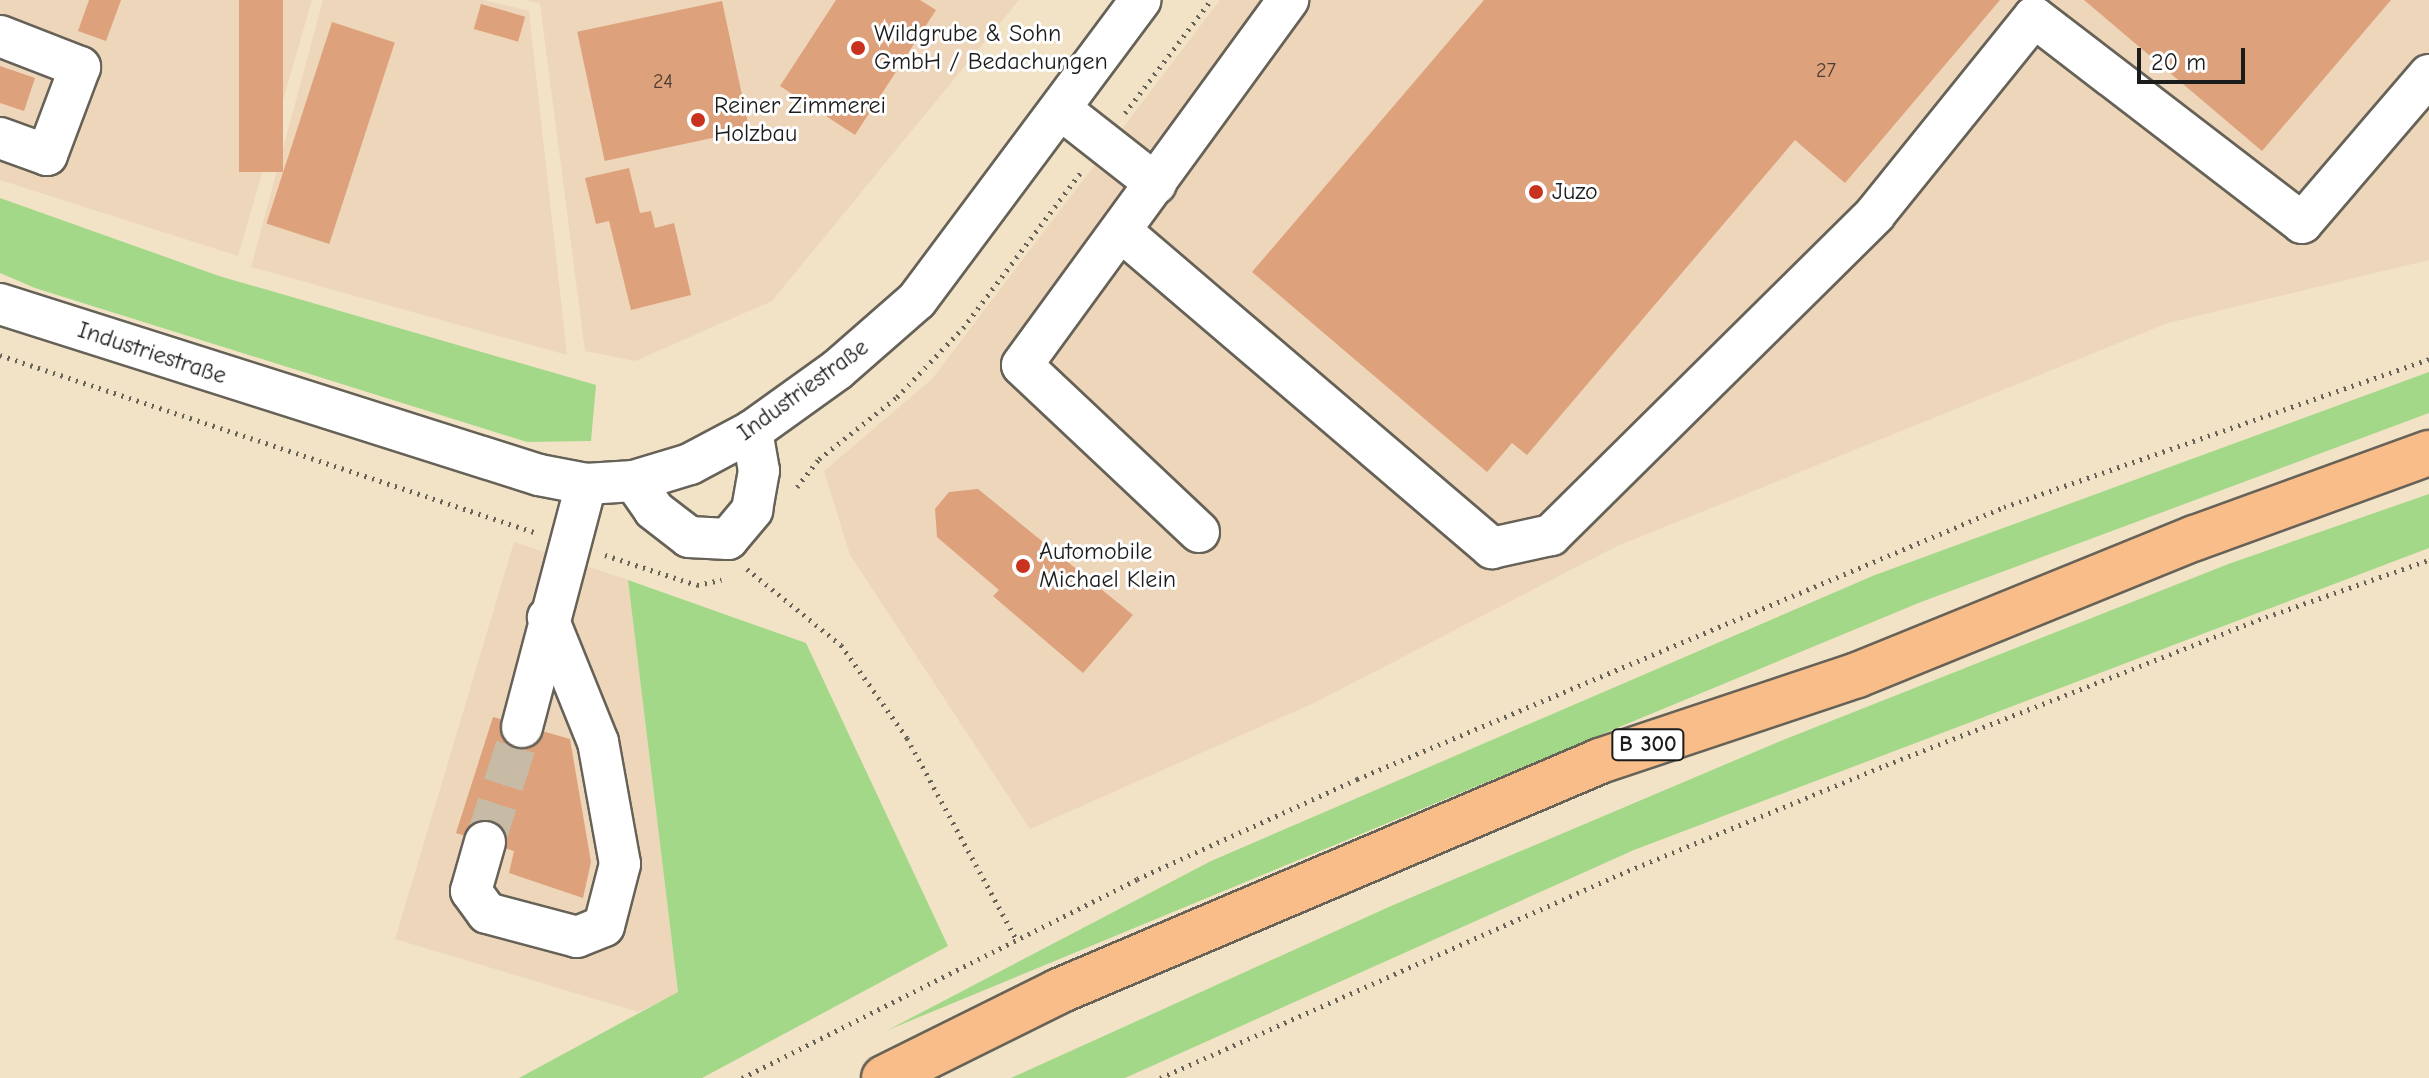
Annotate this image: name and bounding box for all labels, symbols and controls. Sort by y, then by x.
place label: Wildgrube & Sohn GmbH / Bedachungen [874,20,1108,76]
scale bar [2141,32,2249,82]
marker: Wildgrube & Sohn GmbH / Bedachungen [849,39,867,57]
text: 20 m [2151,48,2206,76]
house number: 27 [1816,58,1836,82]
house number: 24 [653,69,673,93]
place label: Reiner Zimmerei Holzbau [714,92,886,148]
marker: Reiner Zimmerei Holzbau [689,111,707,129]
place label: Juzo [1552,178,1598,206]
marker: Juzo [1527,183,1545,201]
street label: Industriestraße [74,315,230,391]
street label: Industriestraße [732,333,874,447]
place label: Automobile Michael Klein [1039,538,1176,594]
marker: Automobile Michael Klein [1014,557,1032,575]
road number: B 300 [1610,727,1686,763]

